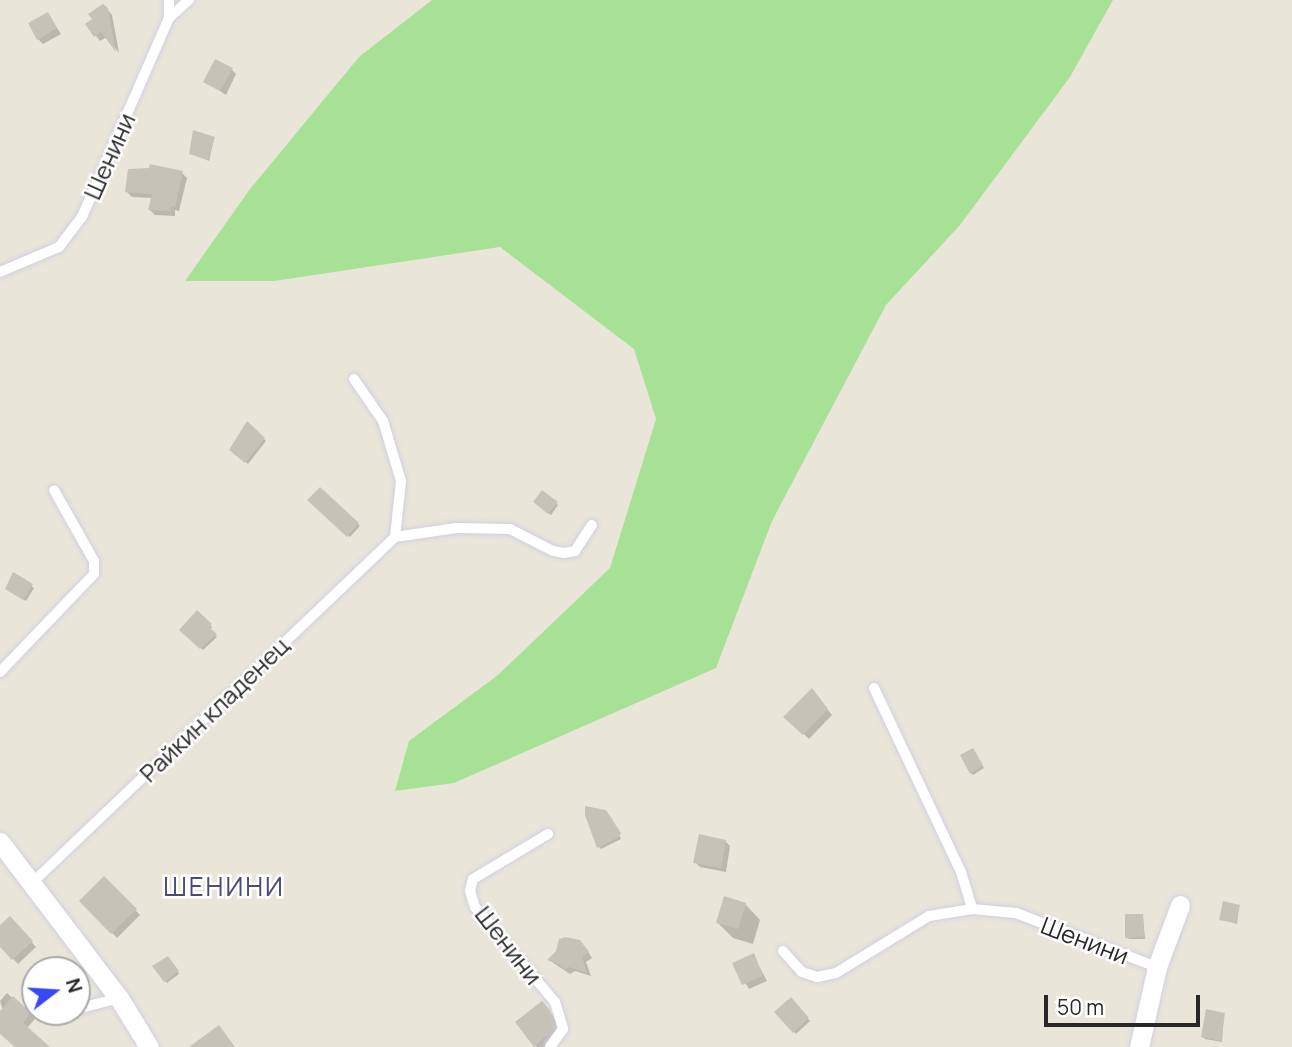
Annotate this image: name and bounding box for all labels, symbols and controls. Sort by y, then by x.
street label: Шенини [77,108,141,204]
street label: Райкин кладенец [133,630,295,788]
district label: ШЕНИНИ [164,871,284,903]
street label: Шенини [469,900,549,990]
street label: Шенини [1037,910,1133,970]
north arrow [21,956,91,1026]
text: N [60,975,89,996]
scale bar [1047,981,1203,1025]
text: 50 m [1057,993,1104,1021]

